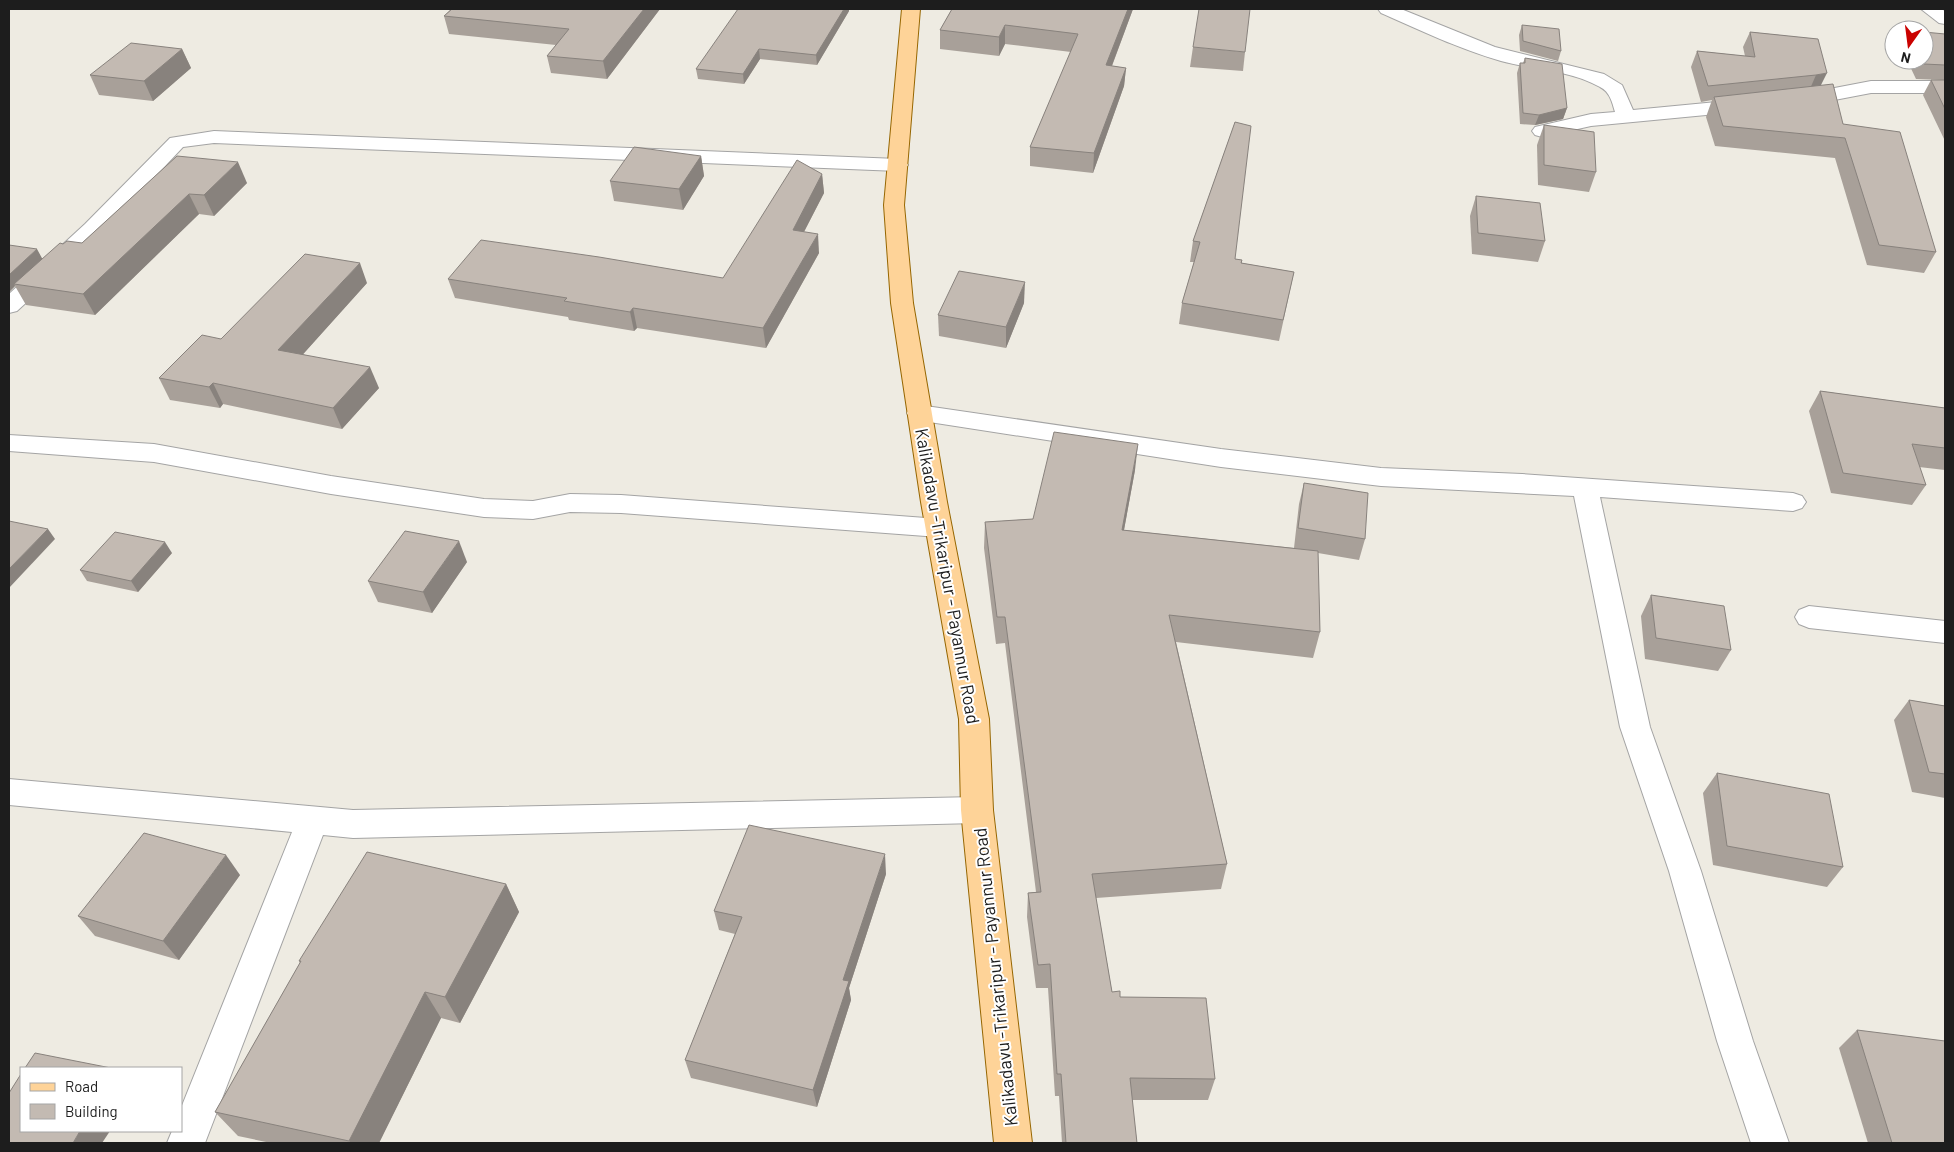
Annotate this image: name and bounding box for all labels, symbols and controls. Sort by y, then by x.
north arrow [1884,20,1934,70]
text: N [1899,49,1912,67]
street label: Kalikadavu -Trikaripur - Payannur Road [911,426,985,726]
street label: Kalikadavu -Trikaripur - Payannur Road [968,827,1022,1127]
legend [20,1067,182,1132]
text: Road [65,1077,98,1095]
text: Building [65,1102,118,1120]

